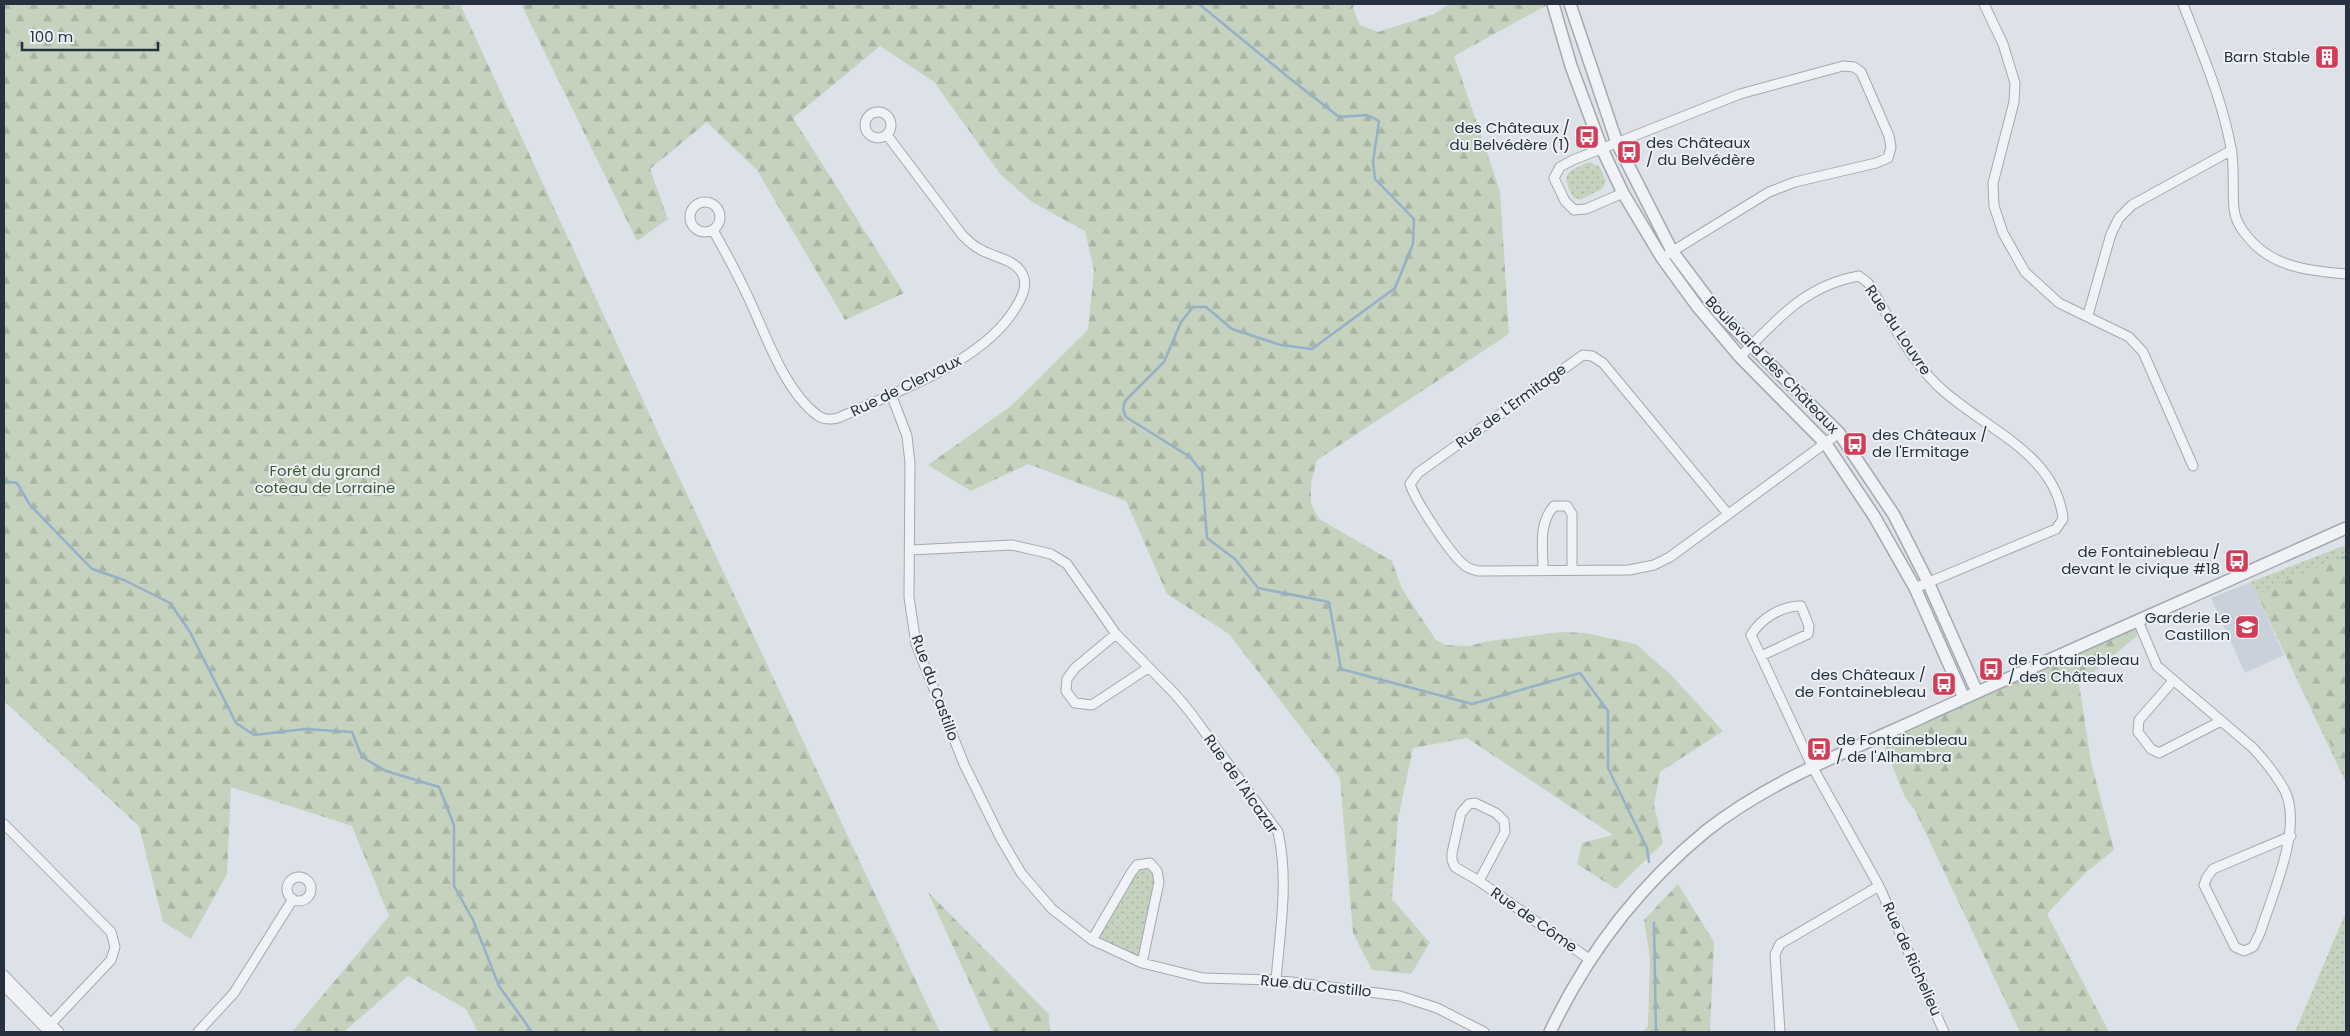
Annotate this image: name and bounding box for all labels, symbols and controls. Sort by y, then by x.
scale bar [22,20,159,52]
text: 100 m [30,26,73,47]
building icon: Barn Stable [2314,44,2340,70]
place label: Barn Stable [2224,46,2310,67]
place label: des Châteaux / du Belvédère (1) [1450,117,1570,155]
bus stop icon: des Châteaux / du Belvédère (1) [1574,124,1600,150]
place label: des Châteaux / du Belvédère [1646,132,1755,170]
bus stop icon: des Châteaux / du Belvédère [1616,139,1642,165]
street label: Rue du Louvre [1860,280,1936,379]
street label: Boulevard des Châteaux [1701,291,1844,438]
street label: Rue de Clervaux [847,350,965,422]
street label: Rue de L'Ermitage [1451,358,1570,453]
place label: des Châteaux / de l'Ermitage [1872,424,1987,462]
bus stop icon: des Châteaux / de l'Ermitage [1842,431,1868,457]
park label: Forêt du grand coteau de Lorraine [255,460,395,498]
place label: de Fontainebleau / devant le civique #18 [2061,541,2220,579]
bus stop icon: de Fontainebleau / devant le civique #18 [2224,548,2250,574]
place label: Garderie Le Castillon [2145,607,2230,645]
school or university icon: Garderie Le Castillon [2234,614,2260,640]
street label: Rue du Castillo [907,632,964,744]
place label: de Fontainebleau / des Châteaux [2008,649,2139,687]
bus stop icon: de Fontainebleau / des Châteaux [1978,656,2004,682]
place label: des Châteaux / de Fontainebleau [1795,664,1926,702]
bus stop icon: des Châteaux / de Fontainebleau [1931,671,1957,697]
place label: de Fontainebleau / de l'Alhambra [1836,729,1967,767]
street label: Rue de l'Alcazar [1199,730,1284,838]
bus stop icon: de Fontainebleau / de l'Alhambra [1806,736,1832,762]
street label: Rue de Côme [1487,882,1582,957]
street label: Rue de Richelieu [1878,899,1947,1019]
street label: Rue du Castillo [1260,969,1373,1002]

